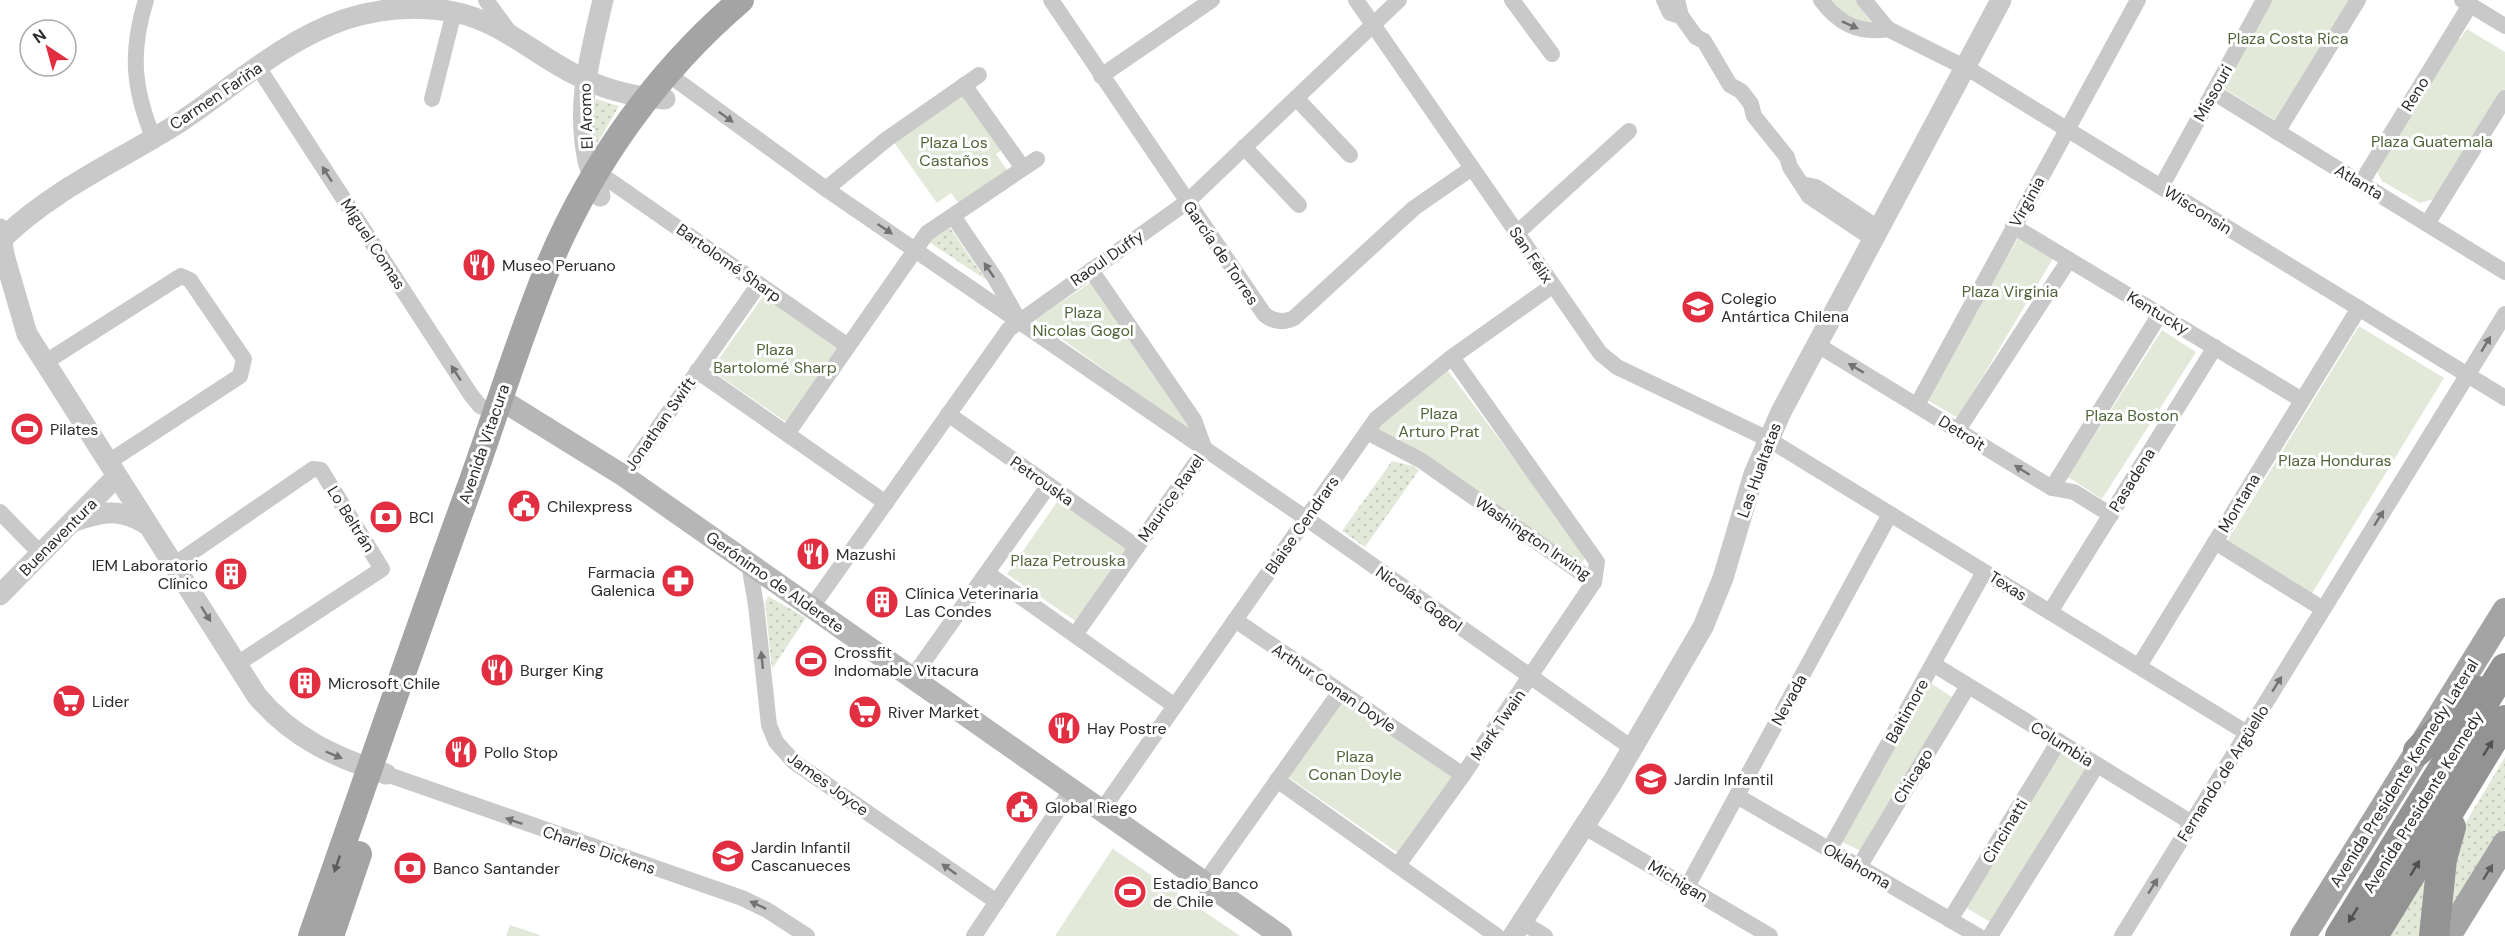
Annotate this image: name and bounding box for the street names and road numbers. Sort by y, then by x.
street label: Carmen Fariña [166,57,266,135]
street label: Missouri [2189,61,2237,125]
street label: Reno [2396,73,2434,115]
street label: El Aromo [574,82,598,150]
street label: Atlanta [2331,159,2387,205]
street label: Virginia [2005,173,2049,231]
street label: Wisconsin [2160,181,2236,239]
street label: Miguel Comas [336,195,410,293]
street label: García de Torres [1178,197,1264,309]
street label: Bartolomé Sharp [672,219,786,307]
street label: San Félix [1504,223,1558,287]
street label: Raoul Duffy [1066,225,1148,291]
street label: Kentucky [2123,286,2193,340]
street label: Jonathan Swift [620,373,700,475]
street label: Avenida Vitacura [454,381,514,507]
street label: Detroit [1935,410,1989,456]
street label: Las Hualtatas [1732,420,1786,520]
street label: Pasadena [2104,444,2160,516]
street label: Maurice Ravel [1133,450,1209,546]
street label: Petrouska [1006,451,1078,511]
street label: Montana [2213,470,2265,536]
street label: Blaise Cendrars [1260,472,1344,578]
street label: Lo Beltrán [322,482,380,556]
street label: Washington Irwing [1471,491,1595,585]
street label: Buenaventura [15,494,101,580]
street label: Gerónimo de Alderete [702,526,848,638]
street label: Nicolás Gogol [1372,561,1466,637]
street label: Texas [1985,566,2031,606]
street label: Arthur Conan Doyle [1268,639,1400,737]
street label: Avenida Presidente Kennedy Lateral [2326,655,2482,891]
street label: Nevada [1766,671,1812,729]
street label: Baltimore [1881,675,1933,747]
street label: Mark Twain [1466,685,1530,765]
street label: Fernando de Argüello [2172,701,2274,845]
street label: Avenida Presidente Kennedy [2359,708,2487,896]
street label: Columbia [2027,716,2097,772]
street label: Chicago [1888,745,1938,807]
street label: James Joyce [783,747,873,821]
street label: Cincinatti [1978,795,2032,867]
street label: Charles Dickens [540,821,658,879]
street label: Oklahoma [1820,838,1894,894]
street label: Michigan [1644,855,1712,907]

